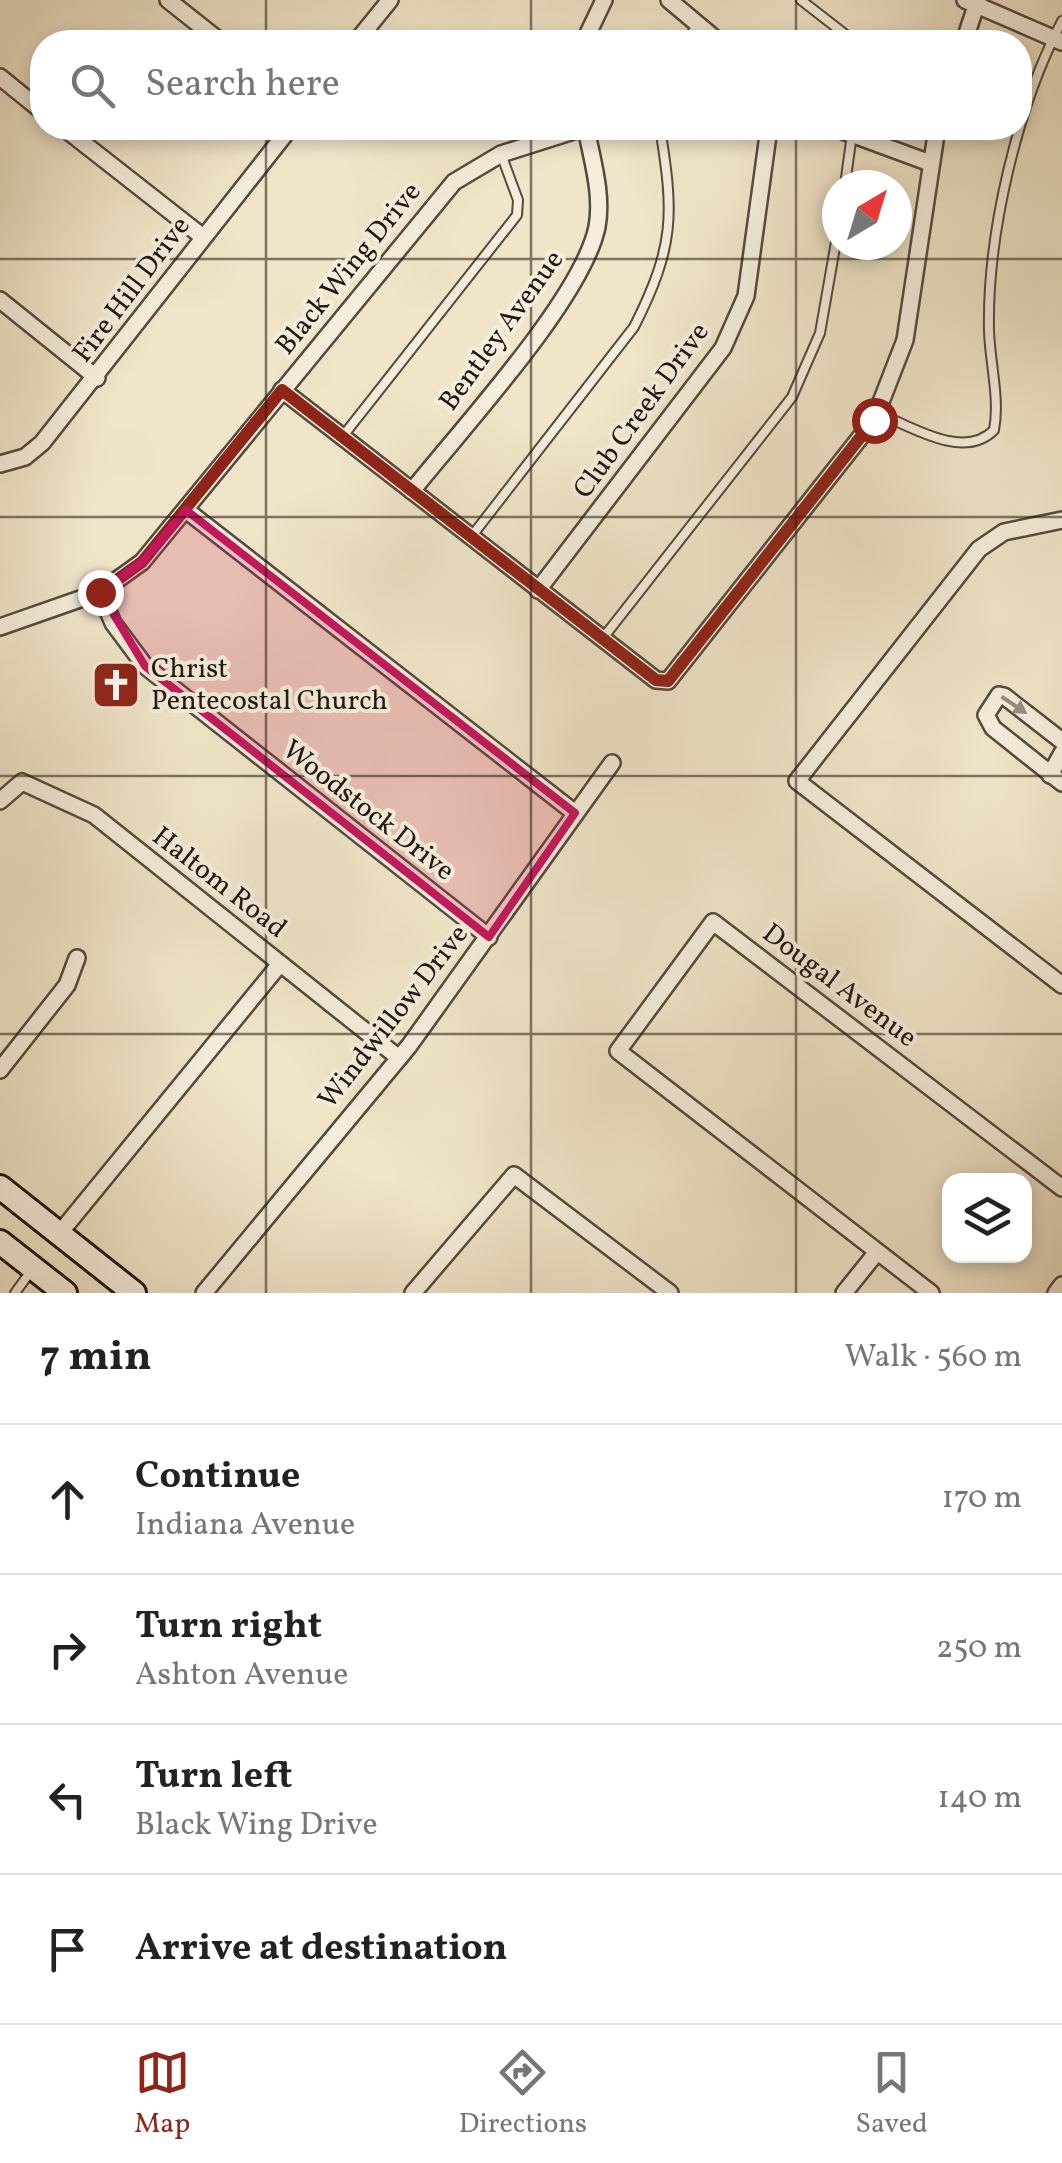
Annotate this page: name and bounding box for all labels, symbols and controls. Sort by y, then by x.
search box [30,30,1032,140]
icon: search [65,58,120,113]
text: Search here [145,59,340,112]
north arrow [822,170,912,260]
street label: Black Wing Drive [267,174,431,364]
street label: Fire Hill Drive [64,209,200,371]
street label: Bentley Avenue [430,243,574,419]
street label: Club Creek Drive [565,315,719,507]
route start [852,398,898,444]
route end [78,570,124,616]
place label: Christ Pentecostal Church [151,650,388,721]
church icon: Christ Pentecostal Church [90,659,142,711]
one-way arrow [1000,695,1027,713]
street label: Woodstock Drive [274,731,462,891]
street label: Haltom Road [143,818,295,948]
street label: Dougal Avenue [753,915,925,1057]
street label: Windwillow Drive [310,917,478,1117]
map controls [942,1173,1032,1263]
button: layers [942,1173,1032,1263]
text: 7 min [40,1329,152,1388]
text: Walk · 560 m [845,1336,1022,1380]
text: Continue [135,1451,300,1504]
icon: ahead [40,1472,95,1527]
text: 170 m [941,1477,1022,1521]
text: Indiana Avenue [135,1504,355,1548]
text: Turn right [135,1601,322,1654]
icon: right [40,1622,95,1677]
text: 250 m [936,1627,1022,1671]
text: Ashton Avenue [135,1654,348,1698]
text: Turn left [135,1751,292,1804]
icon: left [40,1772,95,1827]
text: 140 m [937,1777,1022,1821]
text: Black Wing Drive [135,1804,378,1848]
icon: arrive [40,1922,95,1977]
text: Arrive at destination [135,1923,508,1976]
tab: Map [134,2045,190,2144]
tab: Directions [459,2045,587,2144]
tab: Saved [856,2045,928,2144]

